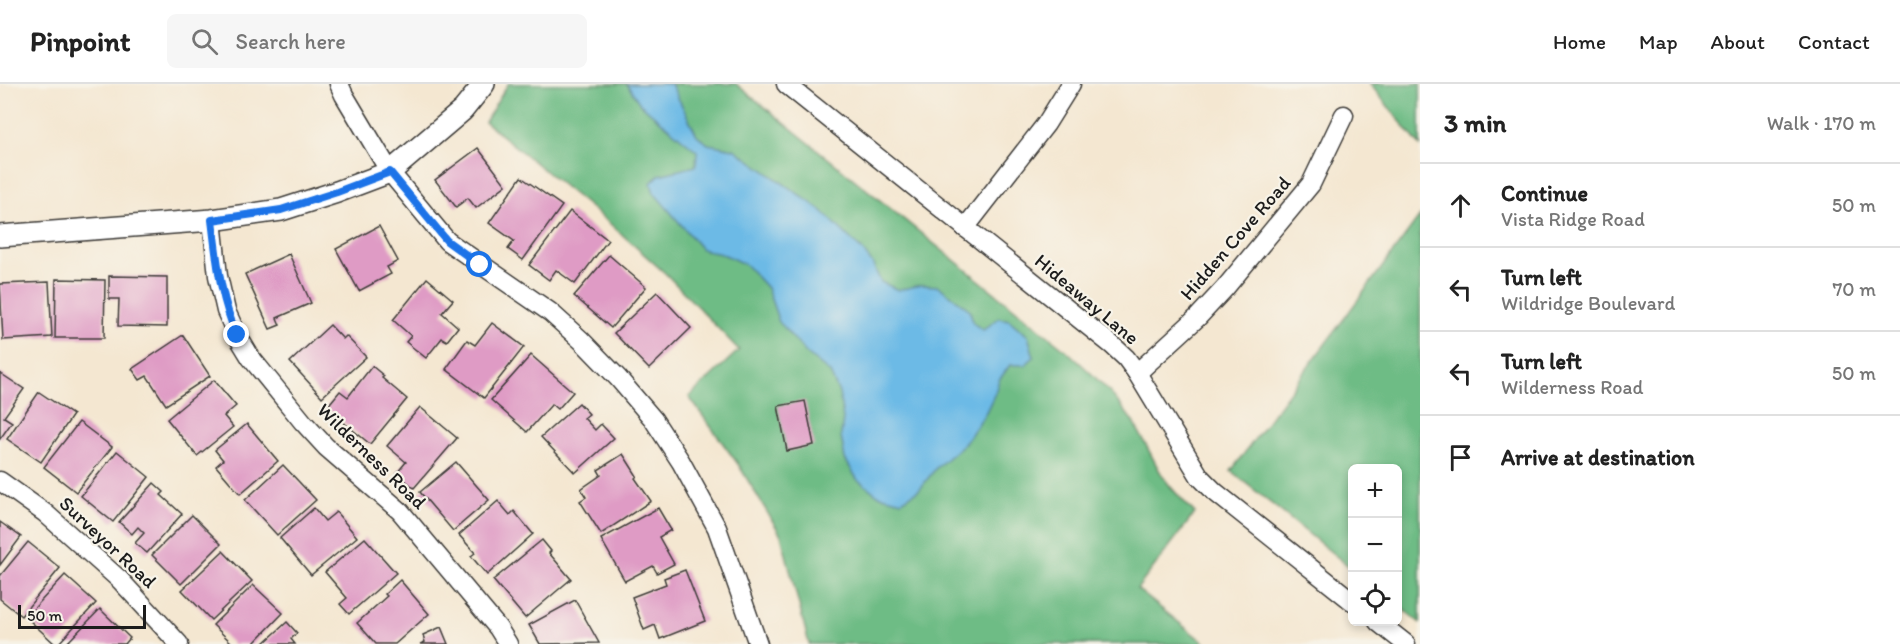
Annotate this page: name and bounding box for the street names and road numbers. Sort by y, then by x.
street label: Hidden Cove Road [1175,171,1295,305]
street label: Hideaway Lane [1030,248,1144,350]
street label: Wilderness Road [312,398,432,514]
street label: Surveyor Road [55,491,162,593]

